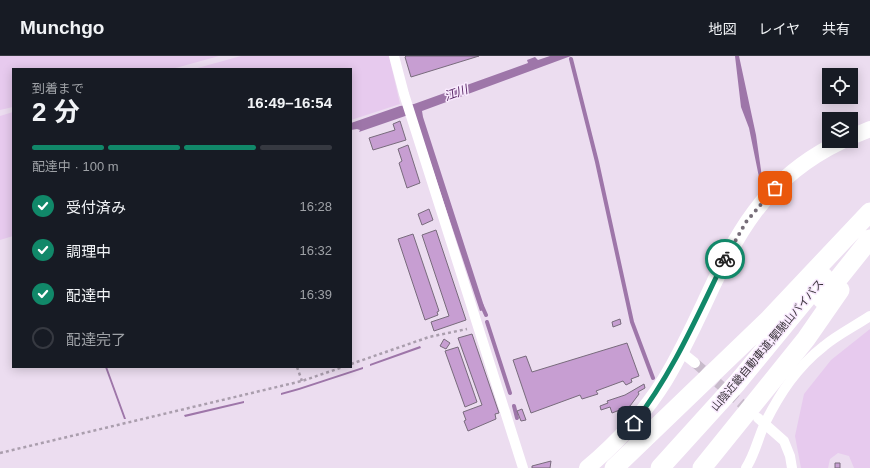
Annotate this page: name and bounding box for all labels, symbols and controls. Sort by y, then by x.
text: Munchgo [20,17,104,38]
text: 地図 [708,21,736,37]
text: レイヤ [758,21,800,37]
text: 共有 [822,21,850,37]
map controls [822,68,858,148]
button: locate [822,68,858,104]
text: 到着まで [32,81,84,96]
water label: 江川 [442,82,472,104]
text: 16:49–16:54 [247,94,332,111]
text: 2 分 [32,97,80,127]
button: layers [822,112,858,148]
text: 配達中 · 100 m [32,159,119,174]
pin [758,171,792,205]
icon: bag [764,177,786,199]
icon: check [32,195,54,217]
text: 受付済み [66,199,126,216]
text: 16:28 [299,199,332,214]
icon: check [32,239,54,261]
courier [705,239,745,279]
text: 調理中 [66,243,111,260]
text: 16:32 [299,243,332,258]
icon: bike [714,248,736,270]
street label: 山陰近畿自動車道;駟馳山バイパス [708,277,826,413]
icon: check [32,283,54,305]
text: 配達中 [66,287,111,304]
text: 16:39 [299,287,332,302]
text: 配達完了 [66,331,126,348]
pin [617,406,651,440]
icon: home [623,412,645,434]

